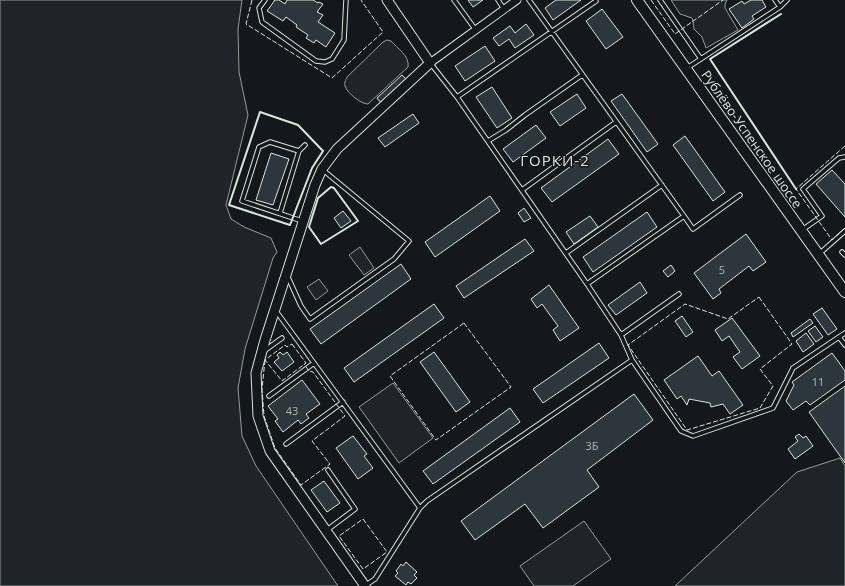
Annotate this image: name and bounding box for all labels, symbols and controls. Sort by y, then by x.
street label: Рублёво-Успенское шоссе [697,66,807,212]
district label: ГОРКИ-2 [520,150,590,170]
house number: 5 [719,262,725,277]
house number: 11 [812,374,824,389]
house number: 43 [286,403,298,418]
house number: 3Б [585,438,599,453]

